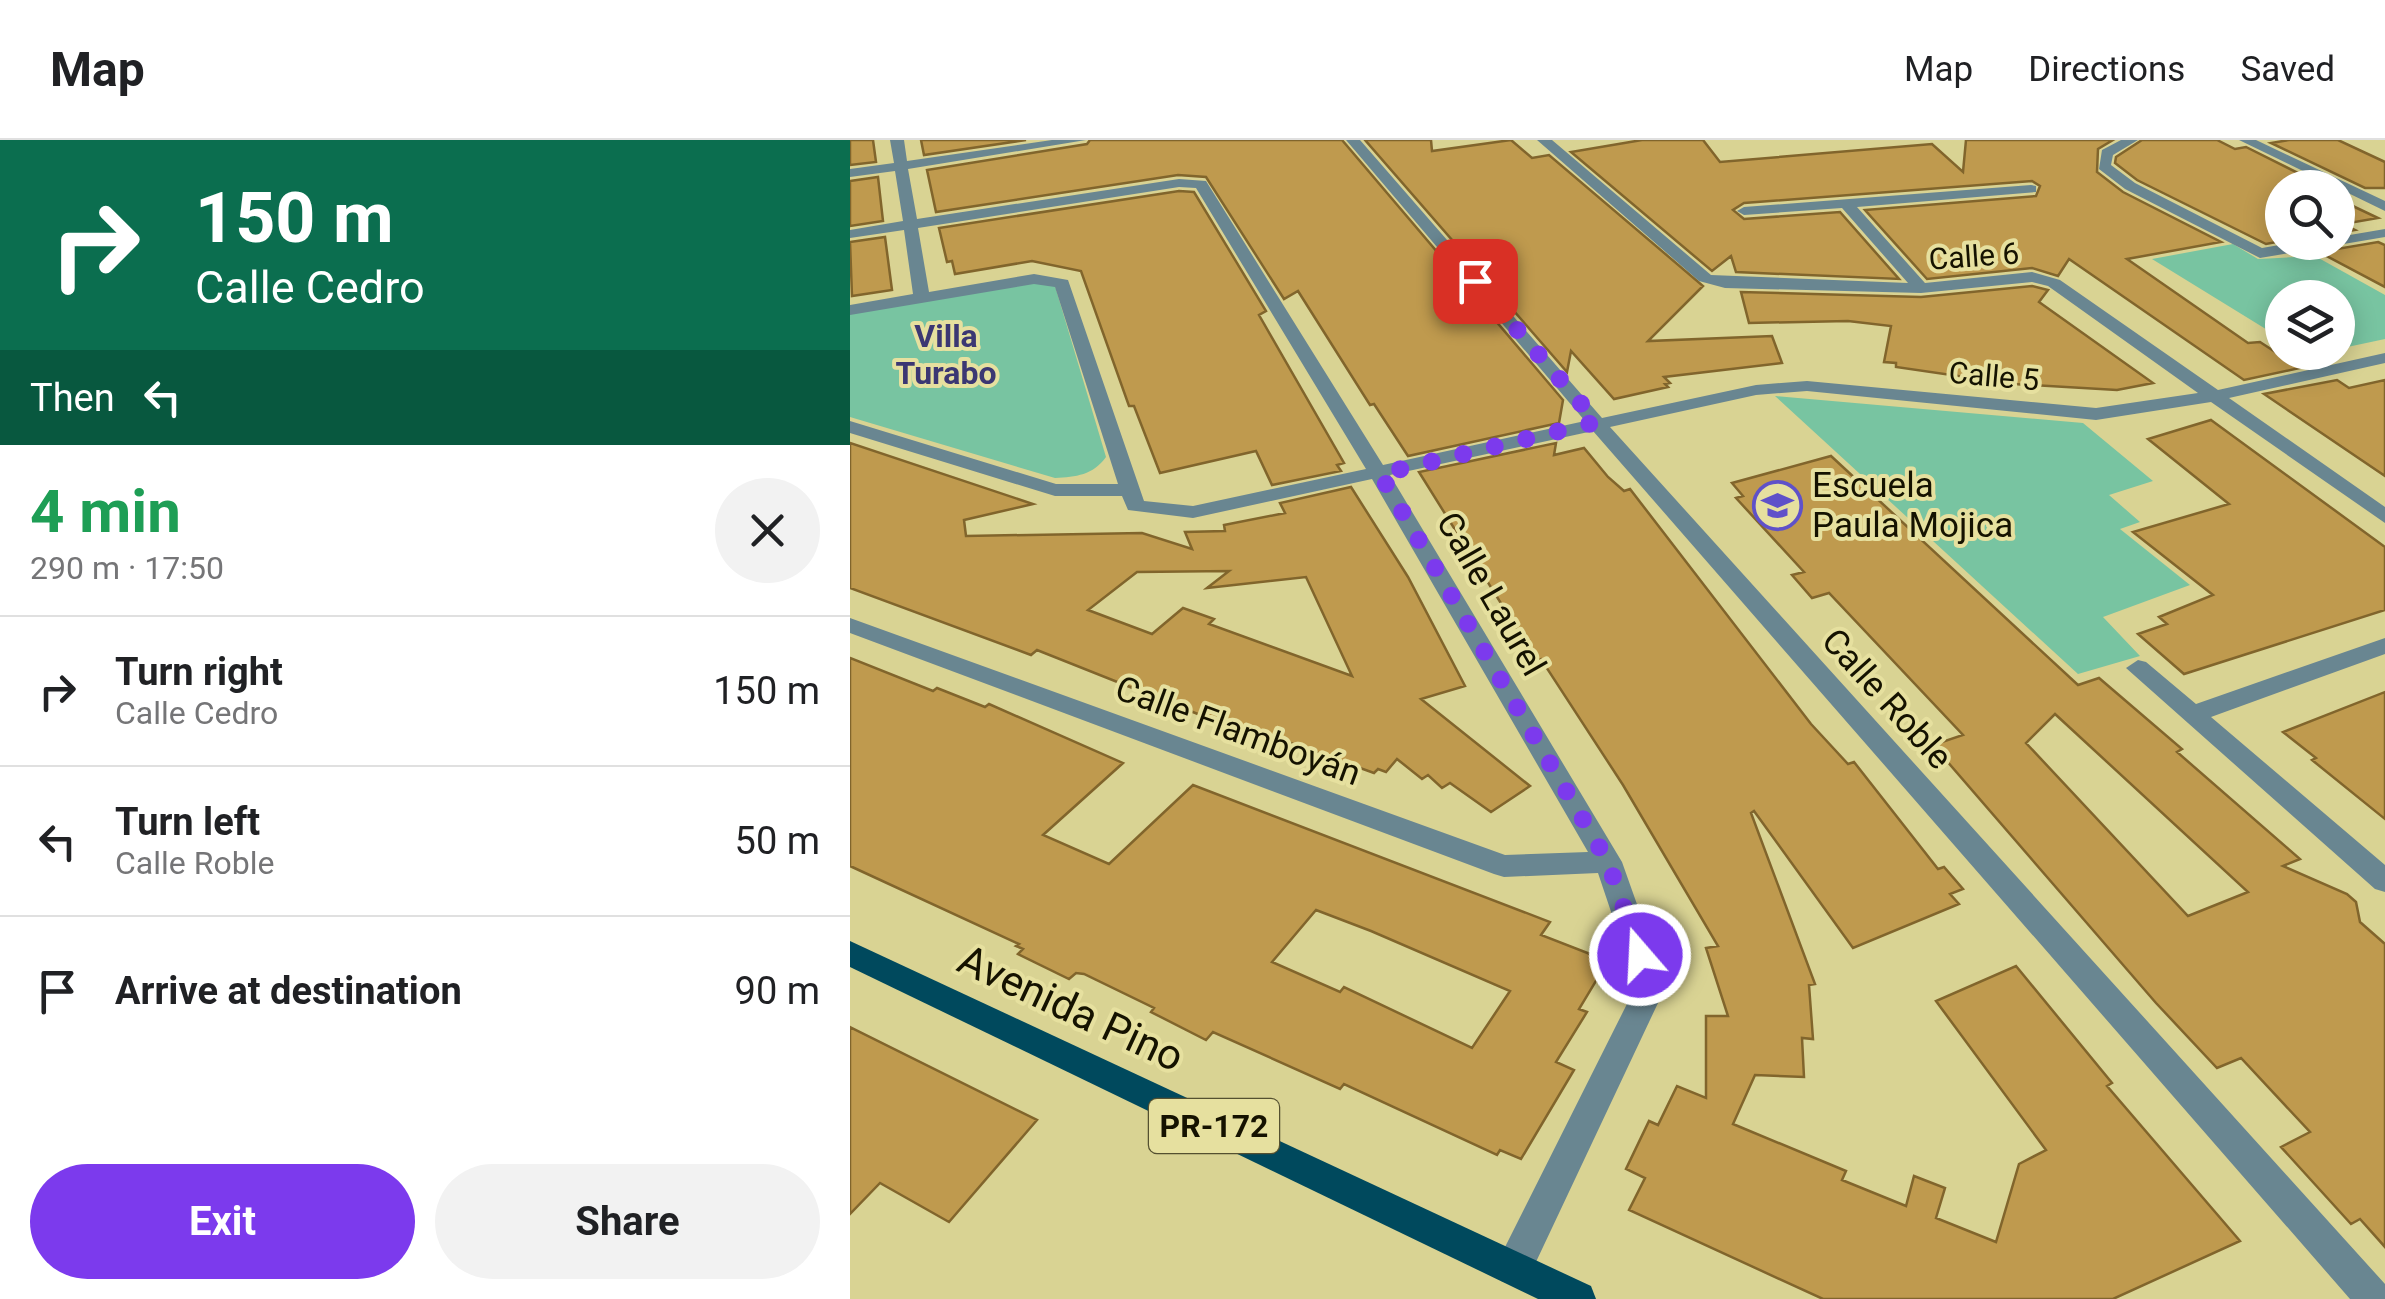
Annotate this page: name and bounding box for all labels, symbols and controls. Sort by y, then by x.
text: Map [50,41,145,98]
text: Map [1904,49,1973,90]
text: Directions [2028,49,2185,90]
text: Saved [2240,49,2335,90]
map controls [2265,170,2355,370]
button: search [2265,170,2355,260]
text: 150 m [195,177,394,259]
icon: right [30,180,160,310]
street label: Calle 6 [1928,235,2020,277]
pin [1433,239,1518,324]
icon: arrive [1448,254,1503,309]
text: Calle Cedro [195,261,425,314]
button: layers [2265,280,2355,370]
district label: Villa Turabo [896,317,996,392]
street label: Calle 5 [1947,355,2041,397]
icon: left [135,370,190,425]
text: Then [30,376,115,420]
place label: Escuela Paula Mojica [1812,465,2013,546]
text: 4 min [30,476,181,547]
button: close [715,478,820,583]
school or university icon: Escuela Paula Mojica [1751,479,1803,531]
street label: Calle Laurel [1428,505,1554,683]
text: 290 m · 17:50 [30,549,224,587]
street label: Calle Roble [1813,621,1961,777]
text: Turn right [115,650,283,694]
icon: right [30,664,85,719]
street label: Calle Flamboyán [1110,668,1366,794]
text: 150 m [713,669,820,713]
text: Calle Cedro [115,694,278,732]
text: Turn left [115,800,260,844]
icon: left [30,814,85,869]
text: 50 m [735,819,820,863]
text: Calle Roble [115,844,274,882]
position arrow [1588,903,1692,1007]
street label: Avenida Pino [951,934,1191,1082]
icon: arrive [30,964,85,1019]
text: Arrive at destination [115,969,462,1013]
text: 90 m [735,969,820,1013]
road number: PR-172 [1149,1099,1279,1153]
button: Exit [30,1164,415,1279]
button: Share [435,1164,820,1279]

